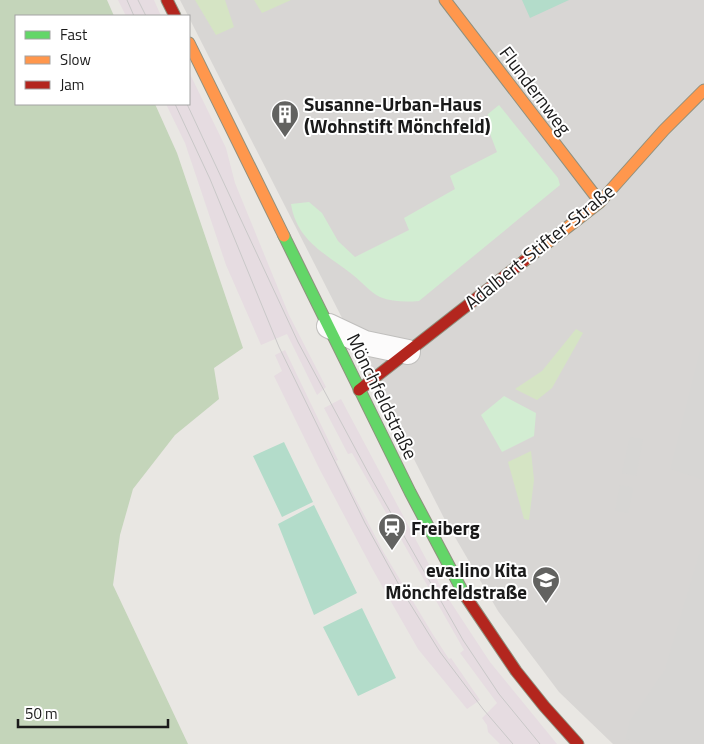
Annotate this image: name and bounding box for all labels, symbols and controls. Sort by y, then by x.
legend [15,15,190,105]
text: Fast [60,23,88,46]
street label: Flundernweg [493,39,579,141]
text: Slow [60,48,91,71]
text: Jam [60,73,84,96]
place label: Susanne-Urban-Haus (Wohnstift Mönchfeld) [304,89,491,140]
building icon: Susanne-Urban-Haus (Wohnstift Mönchfeld) [270,99,300,138]
street label: Adalbert-Stifter-Straße [458,176,620,316]
street label: Mönchfeldstraße [340,328,426,464]
station icon: Freiberg [377,512,407,551]
place label: Freiberg [411,513,480,542]
place label: eva:lino Kita Mönchfeldstraße [385,555,527,606]
school or university icon: eva:lino Kita Mönchfeldstraße [531,565,561,604]
scale bar [18,696,168,728]
text: 50 m [25,702,58,725]

